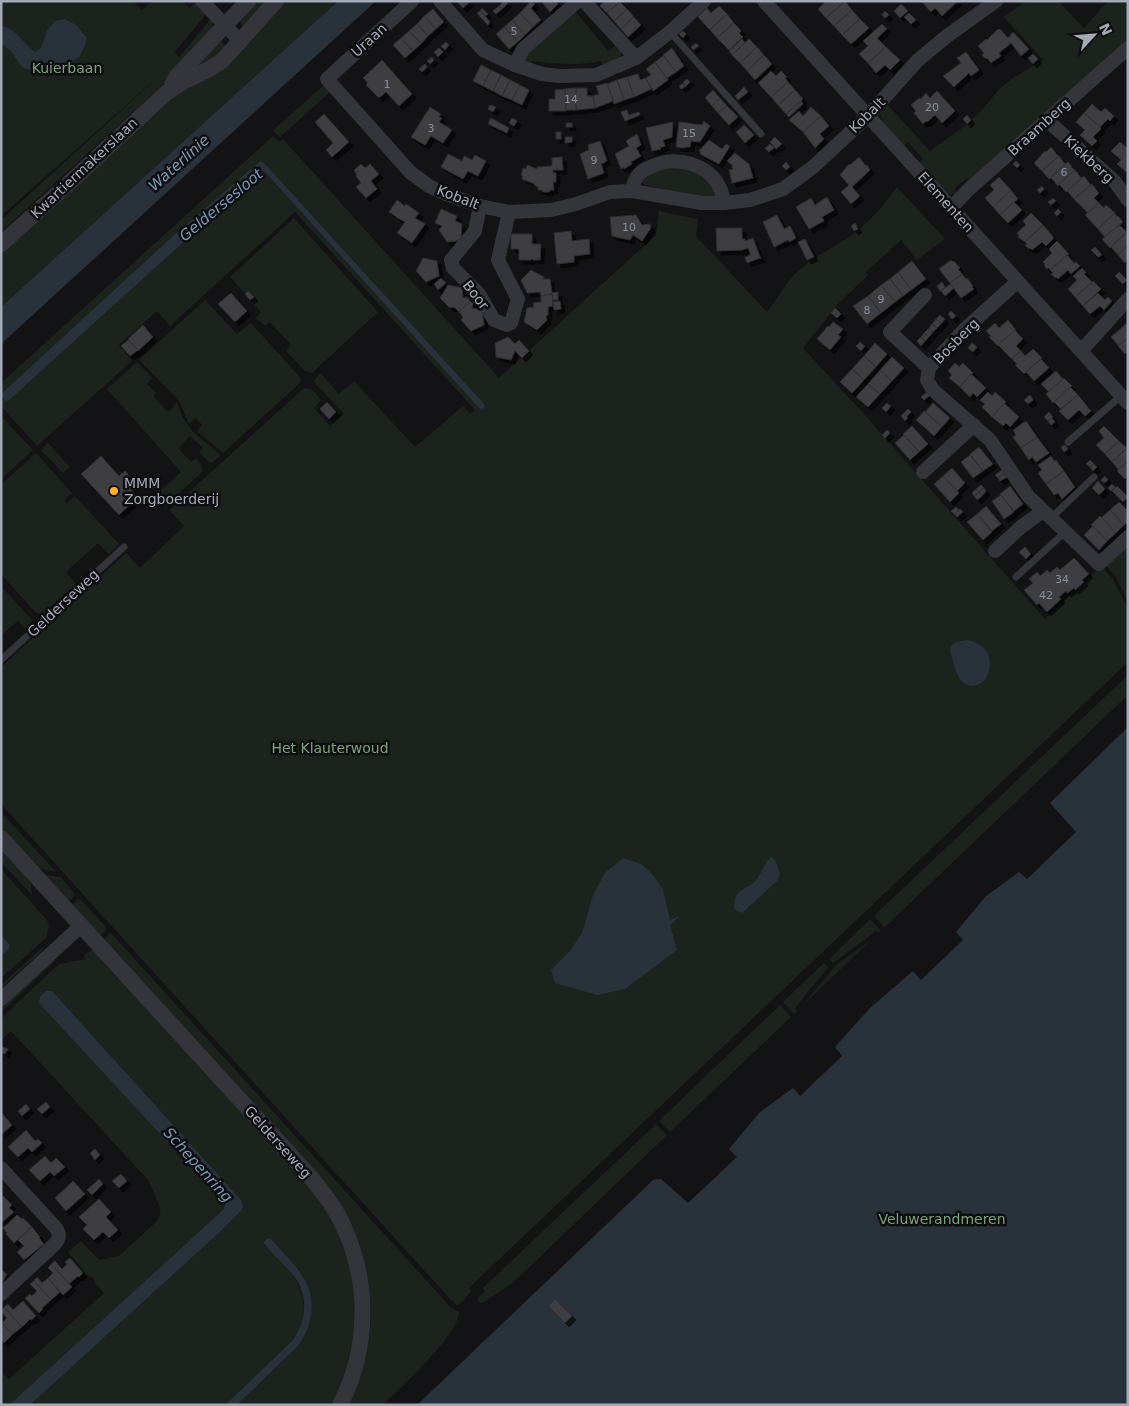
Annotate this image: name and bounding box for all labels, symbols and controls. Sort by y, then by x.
north arrow [1069,10,1119,60]
street label: Uraan [348,20,390,60]
text: N [1096,21,1115,38]
house number: 5 [511,25,518,38]
park label: Kuierbaan [32,60,102,76]
house number: 1 [384,78,391,91]
house number: 14 [564,93,578,106]
street label: Kobalt [846,93,889,136]
street label: Braamberg [1005,95,1073,159]
house number: 20 [925,101,939,114]
street label: Kwartiermakerslaan [27,114,141,222]
house number: 3 [428,122,435,135]
house number: 15 [682,127,696,140]
water label: Waterlinie [145,131,213,195]
street label: Kiekberg [1061,132,1117,186]
house number: 9 [591,154,598,167]
water label: Geldersesloot [176,164,267,245]
house number: 6 [1061,166,1068,179]
street label: Elementen [915,169,977,235]
street label: Kobalt [435,182,482,213]
house number: 10 [622,221,636,234]
street label: Boor [460,277,492,313]
house number: 9 [878,293,885,306]
house number: 8 [864,304,871,317]
street label: Bosberg [930,315,982,367]
place label: MMM Zorgboerderij [124,475,219,507]
marker: MMM Zorgboerderij [108,485,120,497]
street label: Gelderseweg [24,566,102,640]
house number: 34 [1055,573,1069,586]
house number: 42 [1039,589,1053,602]
park label: Het Klauterwoud [271,740,389,756]
street label: Gelderseweg [241,1103,315,1181]
water label: Schepenring [160,1124,236,1206]
park label: Veluwerandmeren [878,1211,1006,1227]

